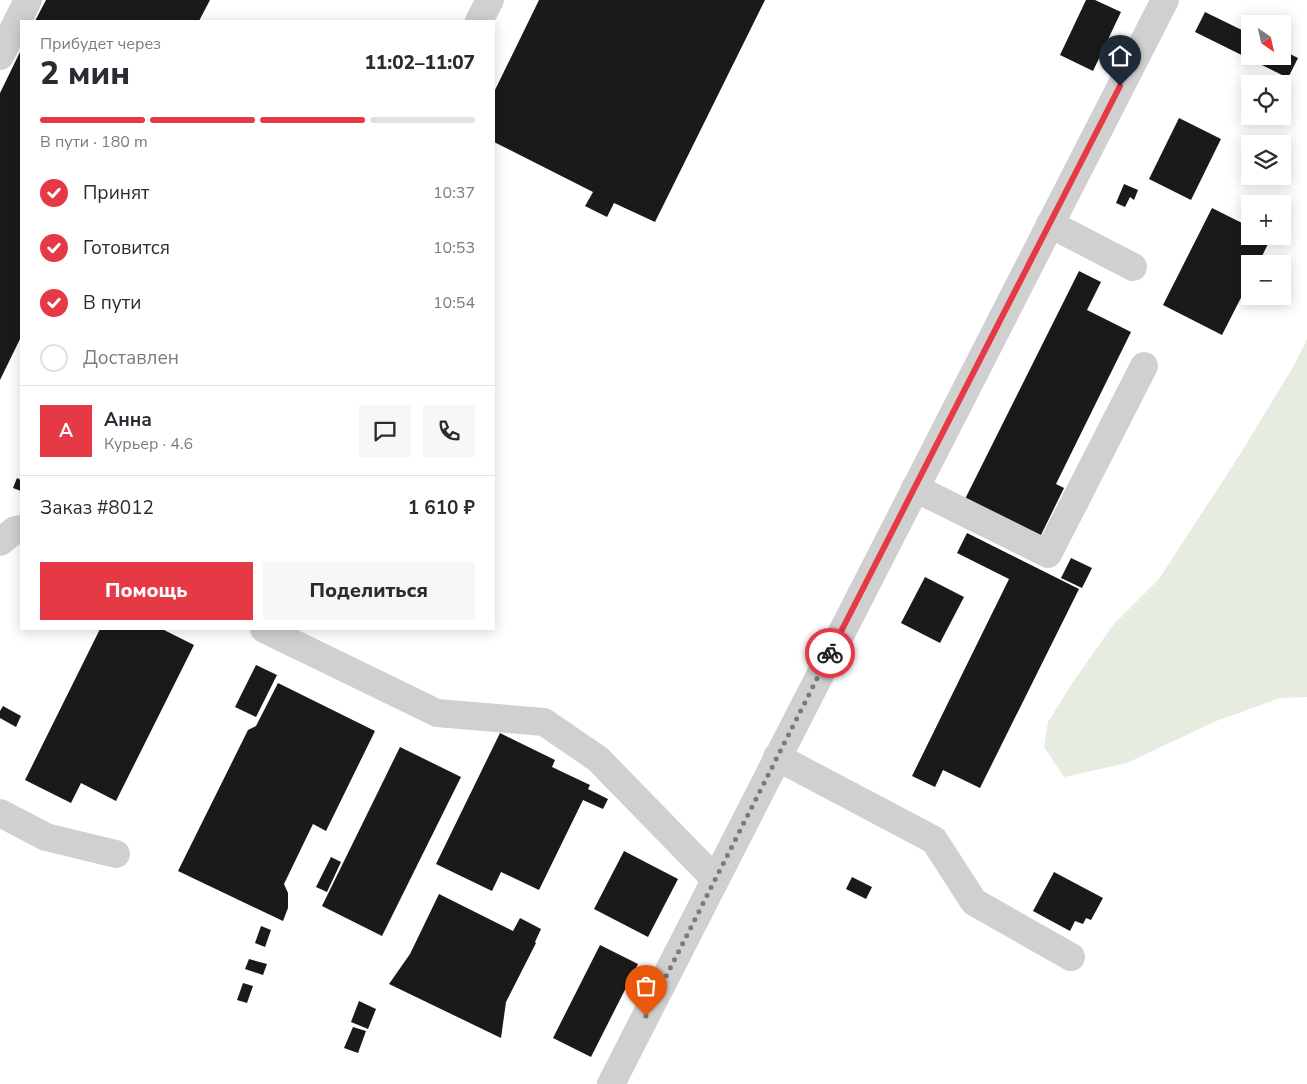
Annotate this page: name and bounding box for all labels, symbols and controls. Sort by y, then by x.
north arrow [1241,15,1291,65]
map controls [1241,15,1291,305]
text: Прибудет через [40,33,161,55]
pin [1099,35,1141,86]
icon: home [1106,42,1134,70]
text: 11:02–11:07 [364,50,475,76]
text: 2 мин [40,52,130,95]
button: locate [1241,75,1291,125]
text: В пути · 180 m [40,131,148,153]
button: layers [1241,135,1291,185]
icon: check [40,179,68,207]
text: Принят [83,180,150,206]
text: 10:37 [433,182,475,204]
button: + [1241,195,1291,245]
icon: check [40,234,68,262]
text: Готовится [83,235,170,261]
text: 10:53 [433,237,475,259]
button: − [1241,255,1291,305]
icon: check [40,289,68,317]
text: В пути [83,290,141,316]
text: 10:54 [433,292,475,314]
text: Доставлен [83,345,179,371]
button: chat [359,405,411,457]
button: phone [423,405,475,457]
text: Анна [104,407,152,433]
text: А [59,418,73,444]
text: Курьер · 4.6 [104,433,193,455]
text: Заказ #8012 [40,495,154,521]
text: 1 610 ₽ [408,495,475,521]
button: Помощь [40,562,253,620]
button: Поделиться [263,562,475,620]
courier [805,628,855,678]
icon: bike [816,639,844,667]
pin [625,965,667,1016]
icon: bag [632,972,660,1000]

